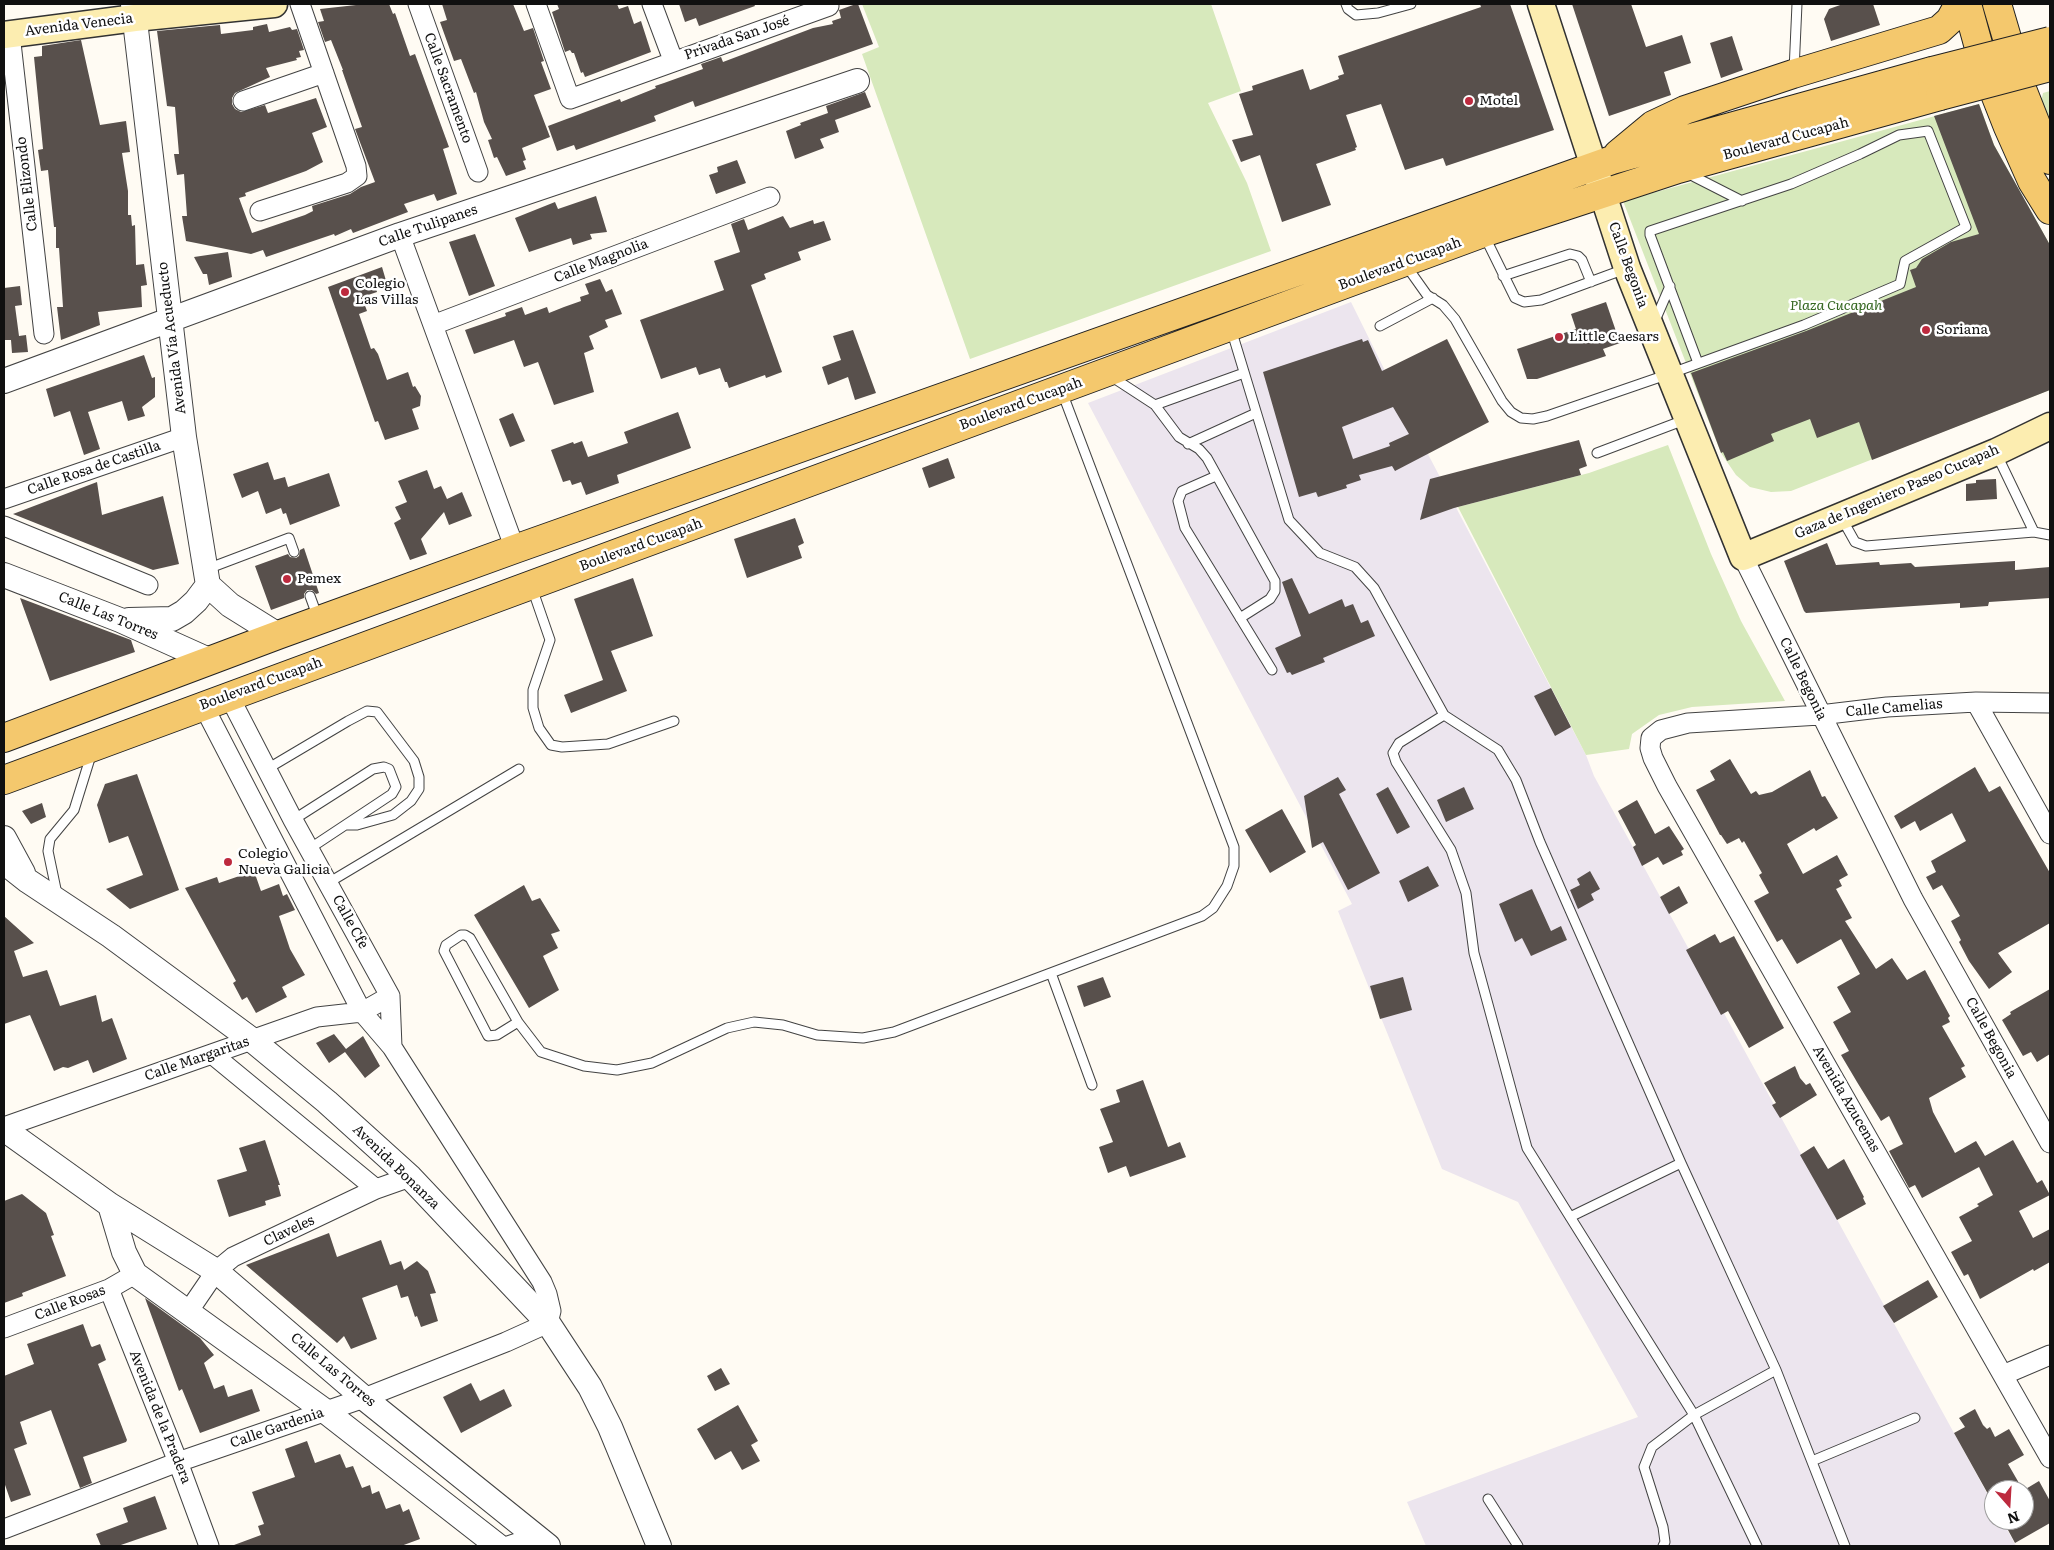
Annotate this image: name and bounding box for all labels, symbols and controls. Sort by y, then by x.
street label: Avenida Venecia [24,10,134,40]
street label: Privada San José [682,12,792,64]
street label: Calle Sacramento [420,30,476,146]
place label: Motel [1479,93,1518,109]
marker: Motel [1463,95,1475,107]
street label: Boulevard Cucapah [1721,114,1851,164]
street label: Calle Elizondo [13,136,41,232]
street label: Calle Tulipanes [376,201,480,251]
street label: Calle Begonia [1605,220,1651,310]
street label: Boulevard Cucapah [1336,234,1464,294]
street label: Calle Magnolia [551,235,651,287]
street label: Avenida Vía Acueducto [154,261,190,415]
place label: Colegio Las Villas [355,276,418,308]
marker: Colegio Las Villas [339,286,351,298]
park label: Plaza Cucapah [1790,298,1882,314]
place label: Soriana [1936,322,1988,338]
marker: Soriana [1920,324,1932,336]
place label: Little Caesars [1569,329,1659,345]
marker: Little Caesars [1553,331,1565,343]
street label: Boulevard Cucapah [957,374,1085,434]
street label: Calle Rosa de Castilla [25,437,163,499]
street label: Gaza de Ingeniero Paseo Cucapah [1792,441,2002,543]
street label: Boulevard Cucapah [577,515,705,575]
place label: Pemex [297,571,341,587]
marker: Pemex [281,573,293,585]
street label: Calle Las Torres [56,588,160,644]
street label: Calle Begonia [1776,635,1830,723]
street label: Boulevard Cucapah [197,654,325,714]
street label: Calle Camelias [1845,695,1943,721]
place label: Colegio Nueva Galicia [238,846,330,879]
marker: Colegio Nueva Galicia [222,856,234,868]
street label: Calle Cfe [328,892,372,952]
street label: Calle Begonia [1962,995,2020,1081]
street label: Calle Margaritas [143,1033,251,1085]
street label: Avenida Azucenas [1809,1043,1883,1155]
street label: Avenida Bonanza [349,1121,443,1213]
street label: Claveles [261,1212,317,1250]
street label: Calle Rosas [32,1282,108,1324]
street label: Calle Las Torres [287,1330,379,1410]
street label: Avenida de la Pradera [125,1348,195,1486]
street label: Calle Gardenia [228,1404,326,1452]
north arrow [1984,1480,2034,1530]
text: N [2005,1507,2022,1530]

